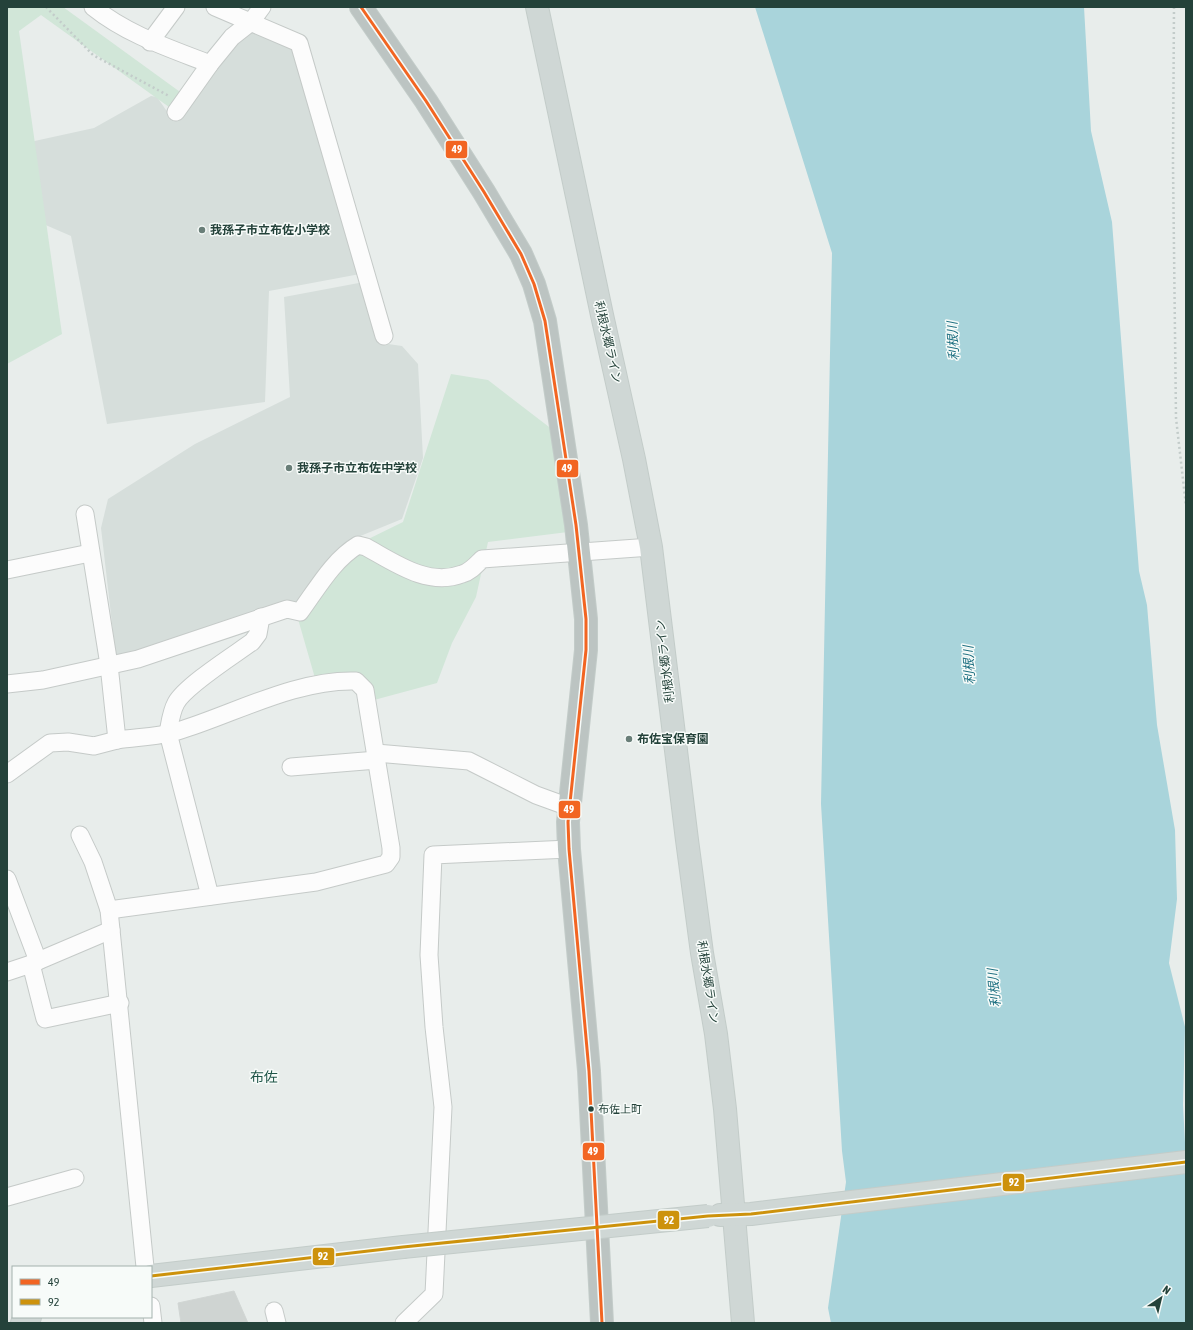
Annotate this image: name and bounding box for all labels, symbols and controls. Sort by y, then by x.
line badge: 49 [445,140,468,159]
text: 49 [451,143,462,155]
place label: 我孫子市立布佐小学校 [210,223,330,237]
marker: 我孫子市立布佐小学校 [197,225,207,235]
street label: 利根水郷ライン [592,299,624,385]
water label: 利根川 [944,319,962,361]
line badge: 49 [556,459,579,478]
place label: 我孫子市立布佐中学校 [297,461,417,475]
text: 49 [561,462,572,474]
marker: 我孫子市立布佐中学校 [284,463,294,473]
street label: 利根水郷ライン [653,618,677,704]
water label: 利根川 [960,643,978,685]
place label: 布佐宝保育園 [637,732,709,746]
marker: 布佐宝保育園 [624,734,634,744]
line badge: 49 [558,800,581,819]
text: 49 [563,803,574,815]
street label: 利根水郷ライン [695,939,721,1025]
water label: 利根川 [985,966,1003,1008]
district label: 布佐 [250,1069,278,1085]
place label: 布佐上町 [598,1103,642,1115]
marker: 布佐上町 [586,1104,596,1114]
line badge: 49 [582,1142,605,1161]
text: 49 [587,1145,598,1157]
line badge: 92 [1002,1173,1025,1192]
text: 92 [1009,1176,1019,1188]
line badge: 92 [657,1210,680,1230]
text: 92 [664,1214,674,1226]
line badge: 92 [312,1247,335,1266]
text: 92 [318,1250,328,1262]
legend [12,1266,152,1318]
text: 49 [48,1275,60,1289]
north arrow [1141,1278,1181,1318]
text: N [1161,1283,1173,1297]
text: 92 [48,1295,59,1309]

